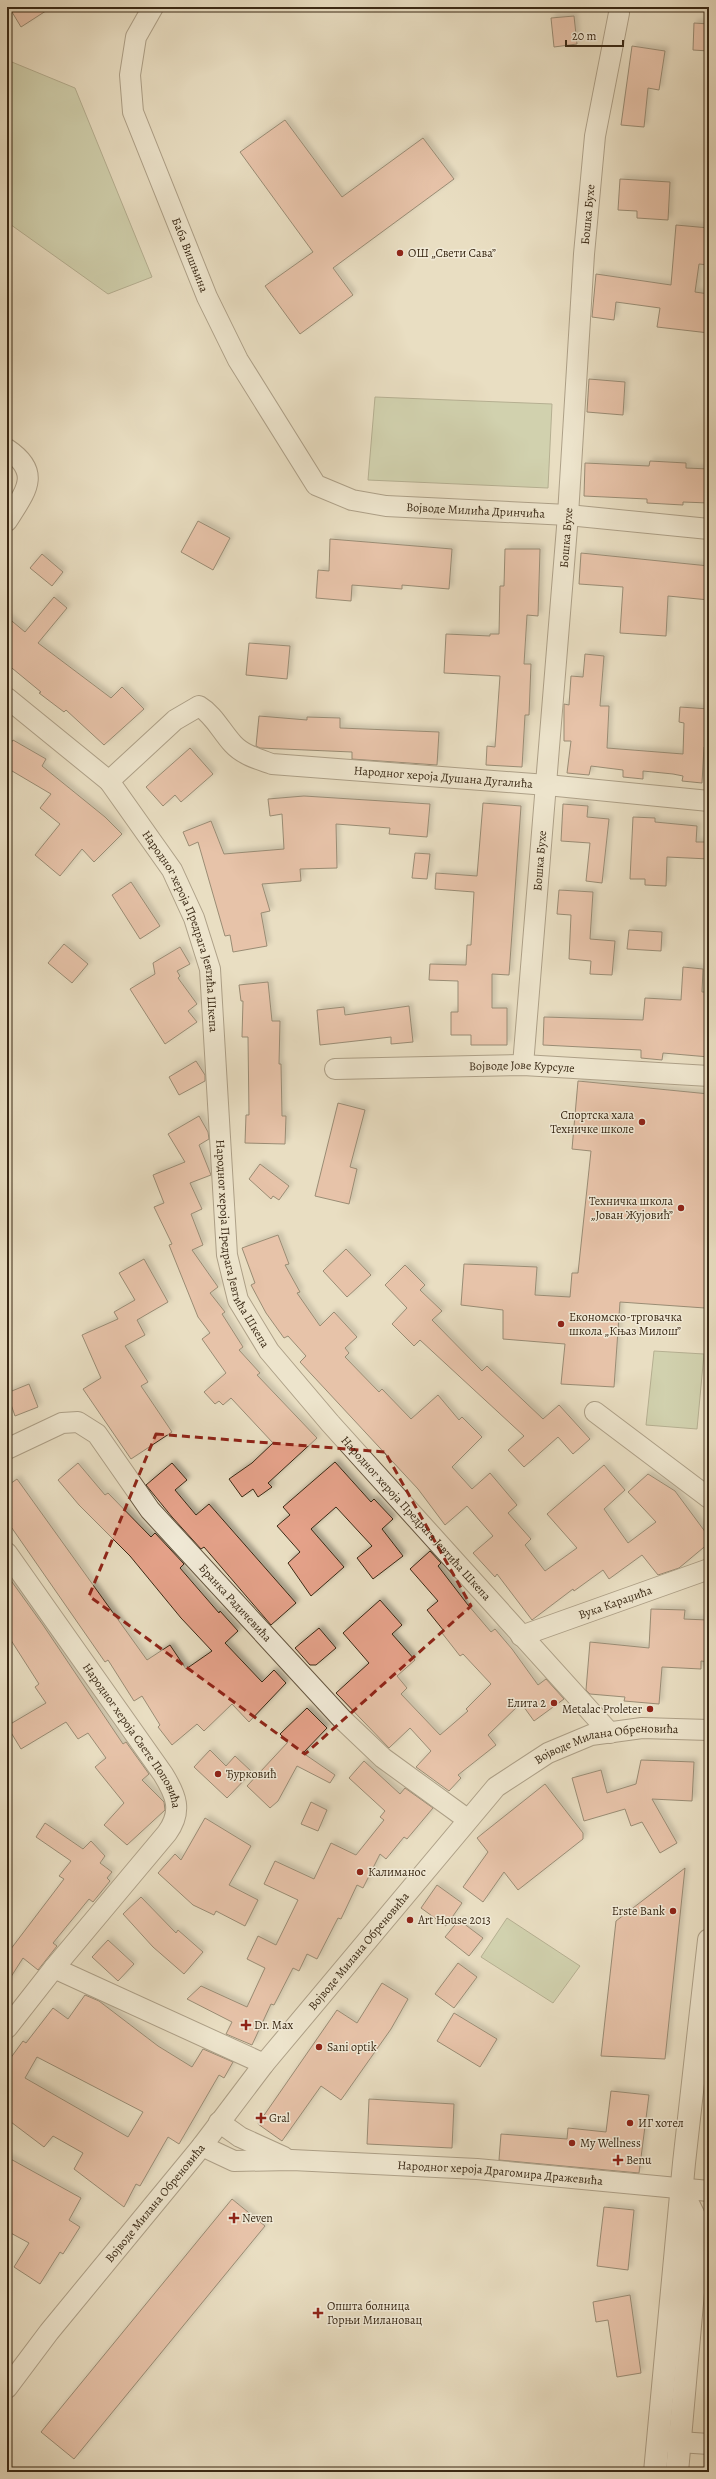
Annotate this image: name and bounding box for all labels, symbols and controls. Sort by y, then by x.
scale bar [566,22,623,48]
text: 20 m [572,28,596,44]
street label: Бошка Бухе [577,184,598,245]
street label: Баба Вишњина [168,215,212,295]
place label: ОШ „Свети Сава” [408,245,496,261]
marker: ОШ „Свети Сава” [395,248,405,258]
street label: Војводе Милића Дринчића [406,499,546,522]
street label: Бошка Бухе [556,507,576,569]
street label: Народног хероја Душана Дугалића [353,762,534,792]
street label: Народног хероја Предрага Јевтића Шкепа [138,827,222,1033]
street label: Бошка Бухе [529,830,550,892]
street label: Војводе Јове Курсуле [469,1057,575,1076]
place label: Спортска хала Техничке школе [550,1107,634,1137]
marker: Спортска хала Техничке школе [637,1117,647,1127]
street label: Народног хероја Предрага Јевтића Шкепа [212,1139,273,1351]
place label: Техничка школа „Јован Жујовић” [589,1193,673,1223]
marker: Техничка школа „Јован Жујовић” [676,1203,686,1213]
place label: Економско-трговачка школа „Књаз Милош” [569,1309,682,1339]
marker: Економско-трговачка школа „Књаз Милош” [556,1319,566,1329]
street label: Народног хероја Предрага Јевтића Шкепа [337,1433,495,1604]
street label: Бранка Радичевића [195,1560,276,1646]
street label: Вука Караџића [576,1582,655,1623]
street label: Народног хероја Свете Поповића [79,1660,184,1809]
place label: Елита 2 [507,1695,546,1711]
marker: Елита 2 [549,1698,559,1708]
place label: Metalac Proleter [562,1701,642,1717]
marker: Metalac Proleter [645,1704,655,1714]
street label: Војводе Милана Обреновића [531,1720,679,1768]
place label: Ђурковић [226,1766,277,1782]
marker: Ђурковић [213,1769,223,1779]
place label: Калиманос [368,1864,426,1880]
marker: Калиманос [355,1867,365,1877]
street label: Војводе Милана Обреновића [305,1888,413,2013]
place label: Erste Bank [612,1903,665,1919]
marker: Erste Bank [668,1906,678,1916]
place label: Art House 2013 [417,1912,491,1928]
marker: Art House 2013 [405,1915,415,1925]
place label: Dr. Max [254,2017,294,2033]
marker: Dr. Max [241,2020,251,2030]
place label: Sani optik [327,2039,377,2055]
marker: Sani optik [314,2042,324,2052]
place label: Gral [269,2110,290,2126]
marker: Gral [256,2113,266,2123]
place label: ИГ хотел [638,2115,684,2131]
marker: ИГ хотел [625,2118,635,2128]
place label: My Wellness [580,2135,641,2151]
marker: My Wellness [567,2138,577,2148]
street label: Војводе Милана Обреновића [101,2140,209,2266]
place label: Benu [626,2152,652,2168]
marker: Benu [613,2155,623,2165]
street label: Народног хероја Драгомира Дражевића [397,2157,604,2189]
place label: Neven [242,2210,273,2226]
marker: Neven [229,2213,239,2223]
place label: Општа болница Горњи Милановац [327,2298,423,2328]
marker: Општа болница Горњи Милановац [312,2307,324,2319]

